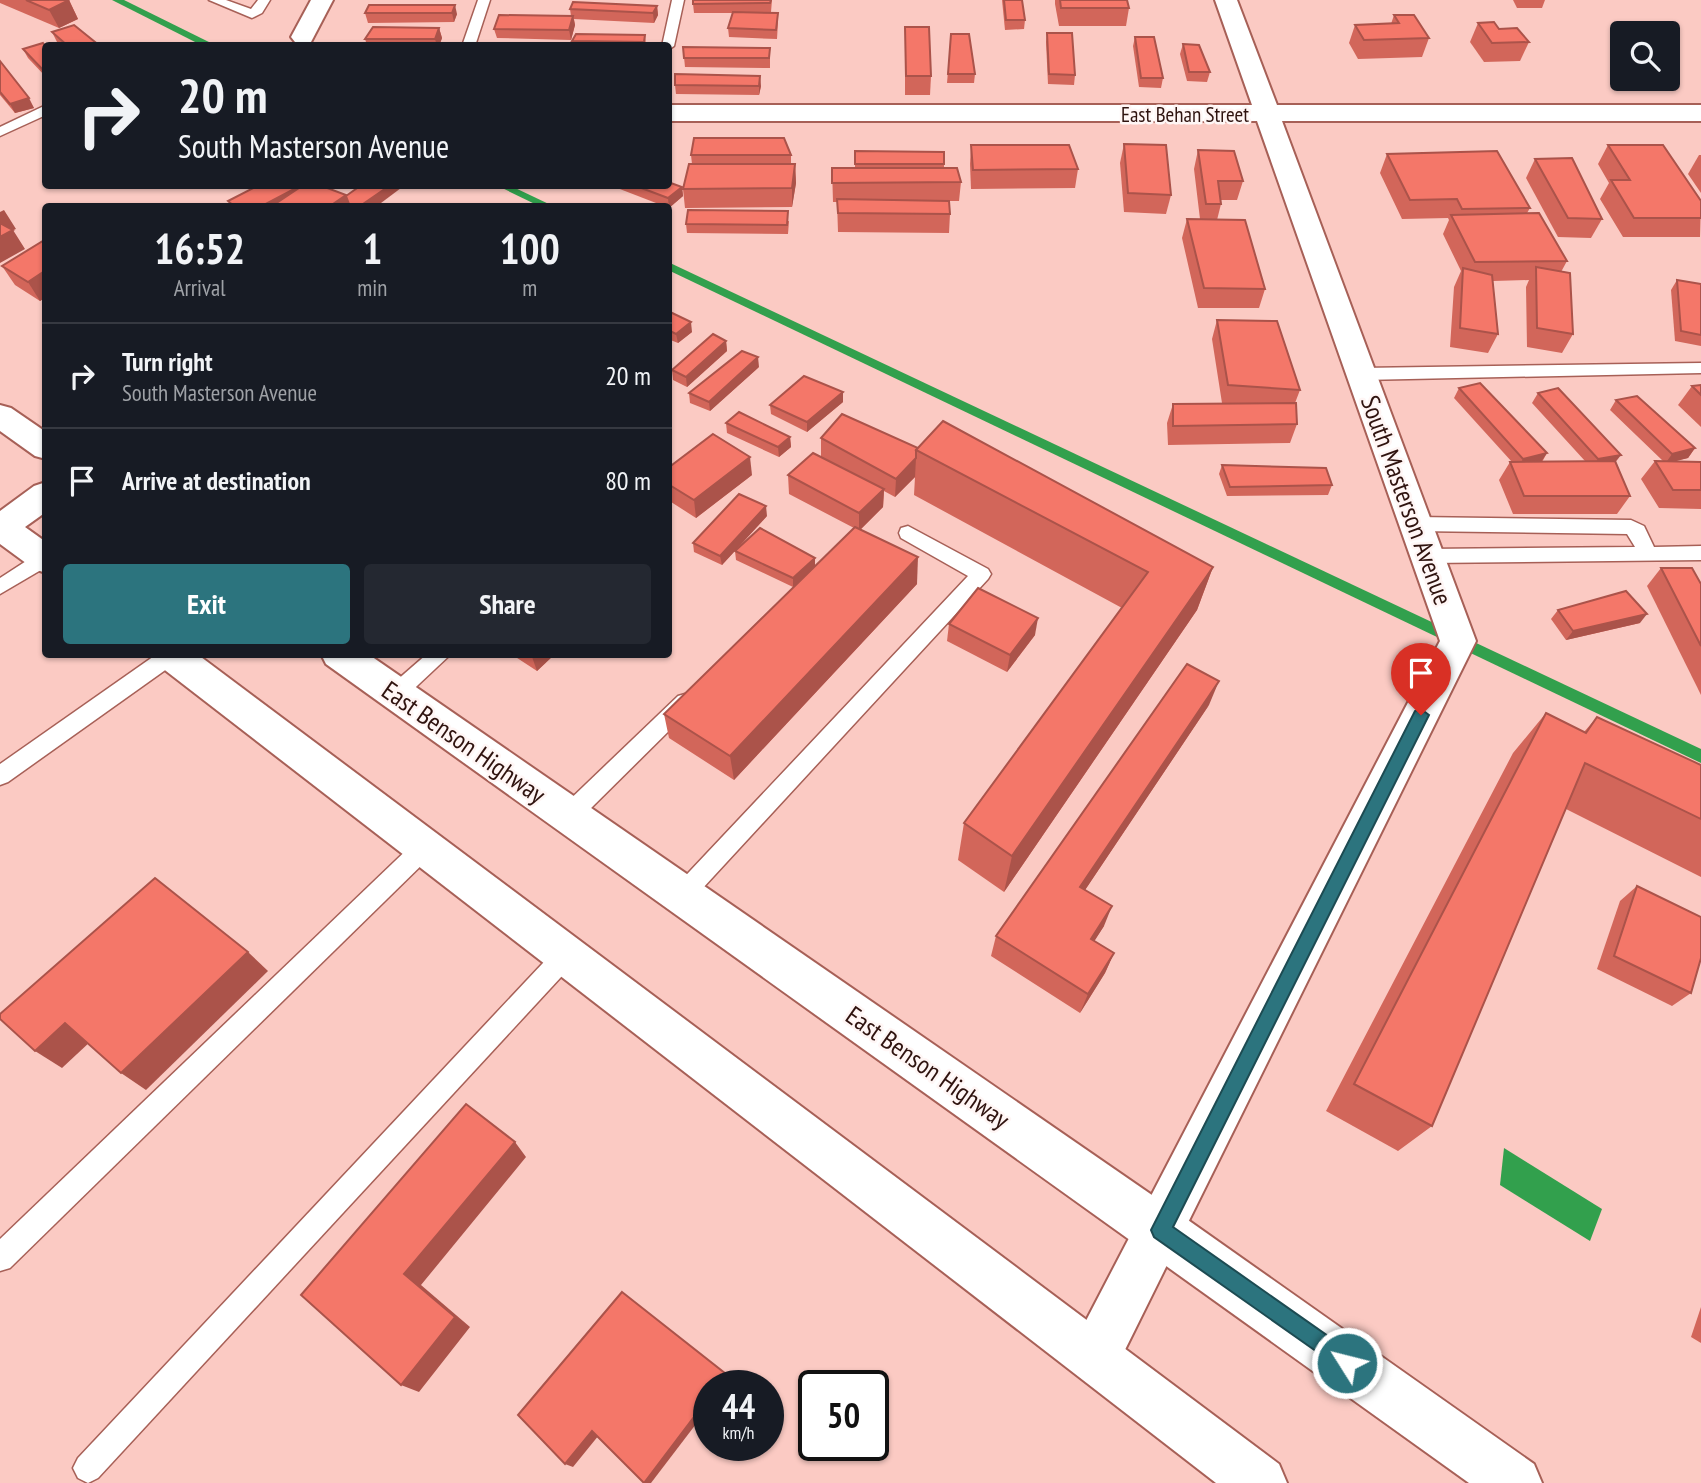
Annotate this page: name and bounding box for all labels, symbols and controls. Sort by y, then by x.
map controls [1610,21,1680,91]
button: search [1610,21,1680,91]
text: 20 m [178,63,267,127]
icon: right [63,70,154,161]
street label: East Behan Street [1121,101,1249,128]
text: South Masterson Avenue [178,125,449,167]
text: 16:52 [154,221,245,276]
text: 1 [362,221,382,276]
text: 100 [500,221,560,276]
text: Arrival [174,273,226,302]
text: min [357,273,387,302]
text: m [522,273,537,302]
text: Turn right [122,345,213,378]
icon: right [63,357,101,395]
text: 20 m [605,359,651,392]
text: South Masterson Avenue [122,378,317,407]
street label: South Masterson Avenue [1354,391,1460,609]
icon: arrive [63,462,101,500]
text: Arrive at destination [122,464,311,497]
text: 80 m [605,464,651,497]
button: Exit [63,564,350,644]
button: Share [364,564,651,644]
pin [1391,643,1451,715]
icon: arrive [1402,654,1440,692]
street label: East Benson Highway [376,673,552,811]
street label: East Benson Highway [840,998,1016,1136]
position arrow [1310,1326,1384,1400]
speed limit sign: 50 [798,1370,889,1461]
text: 44 [722,1383,755,1429]
text: km/h [723,1421,754,1444]

